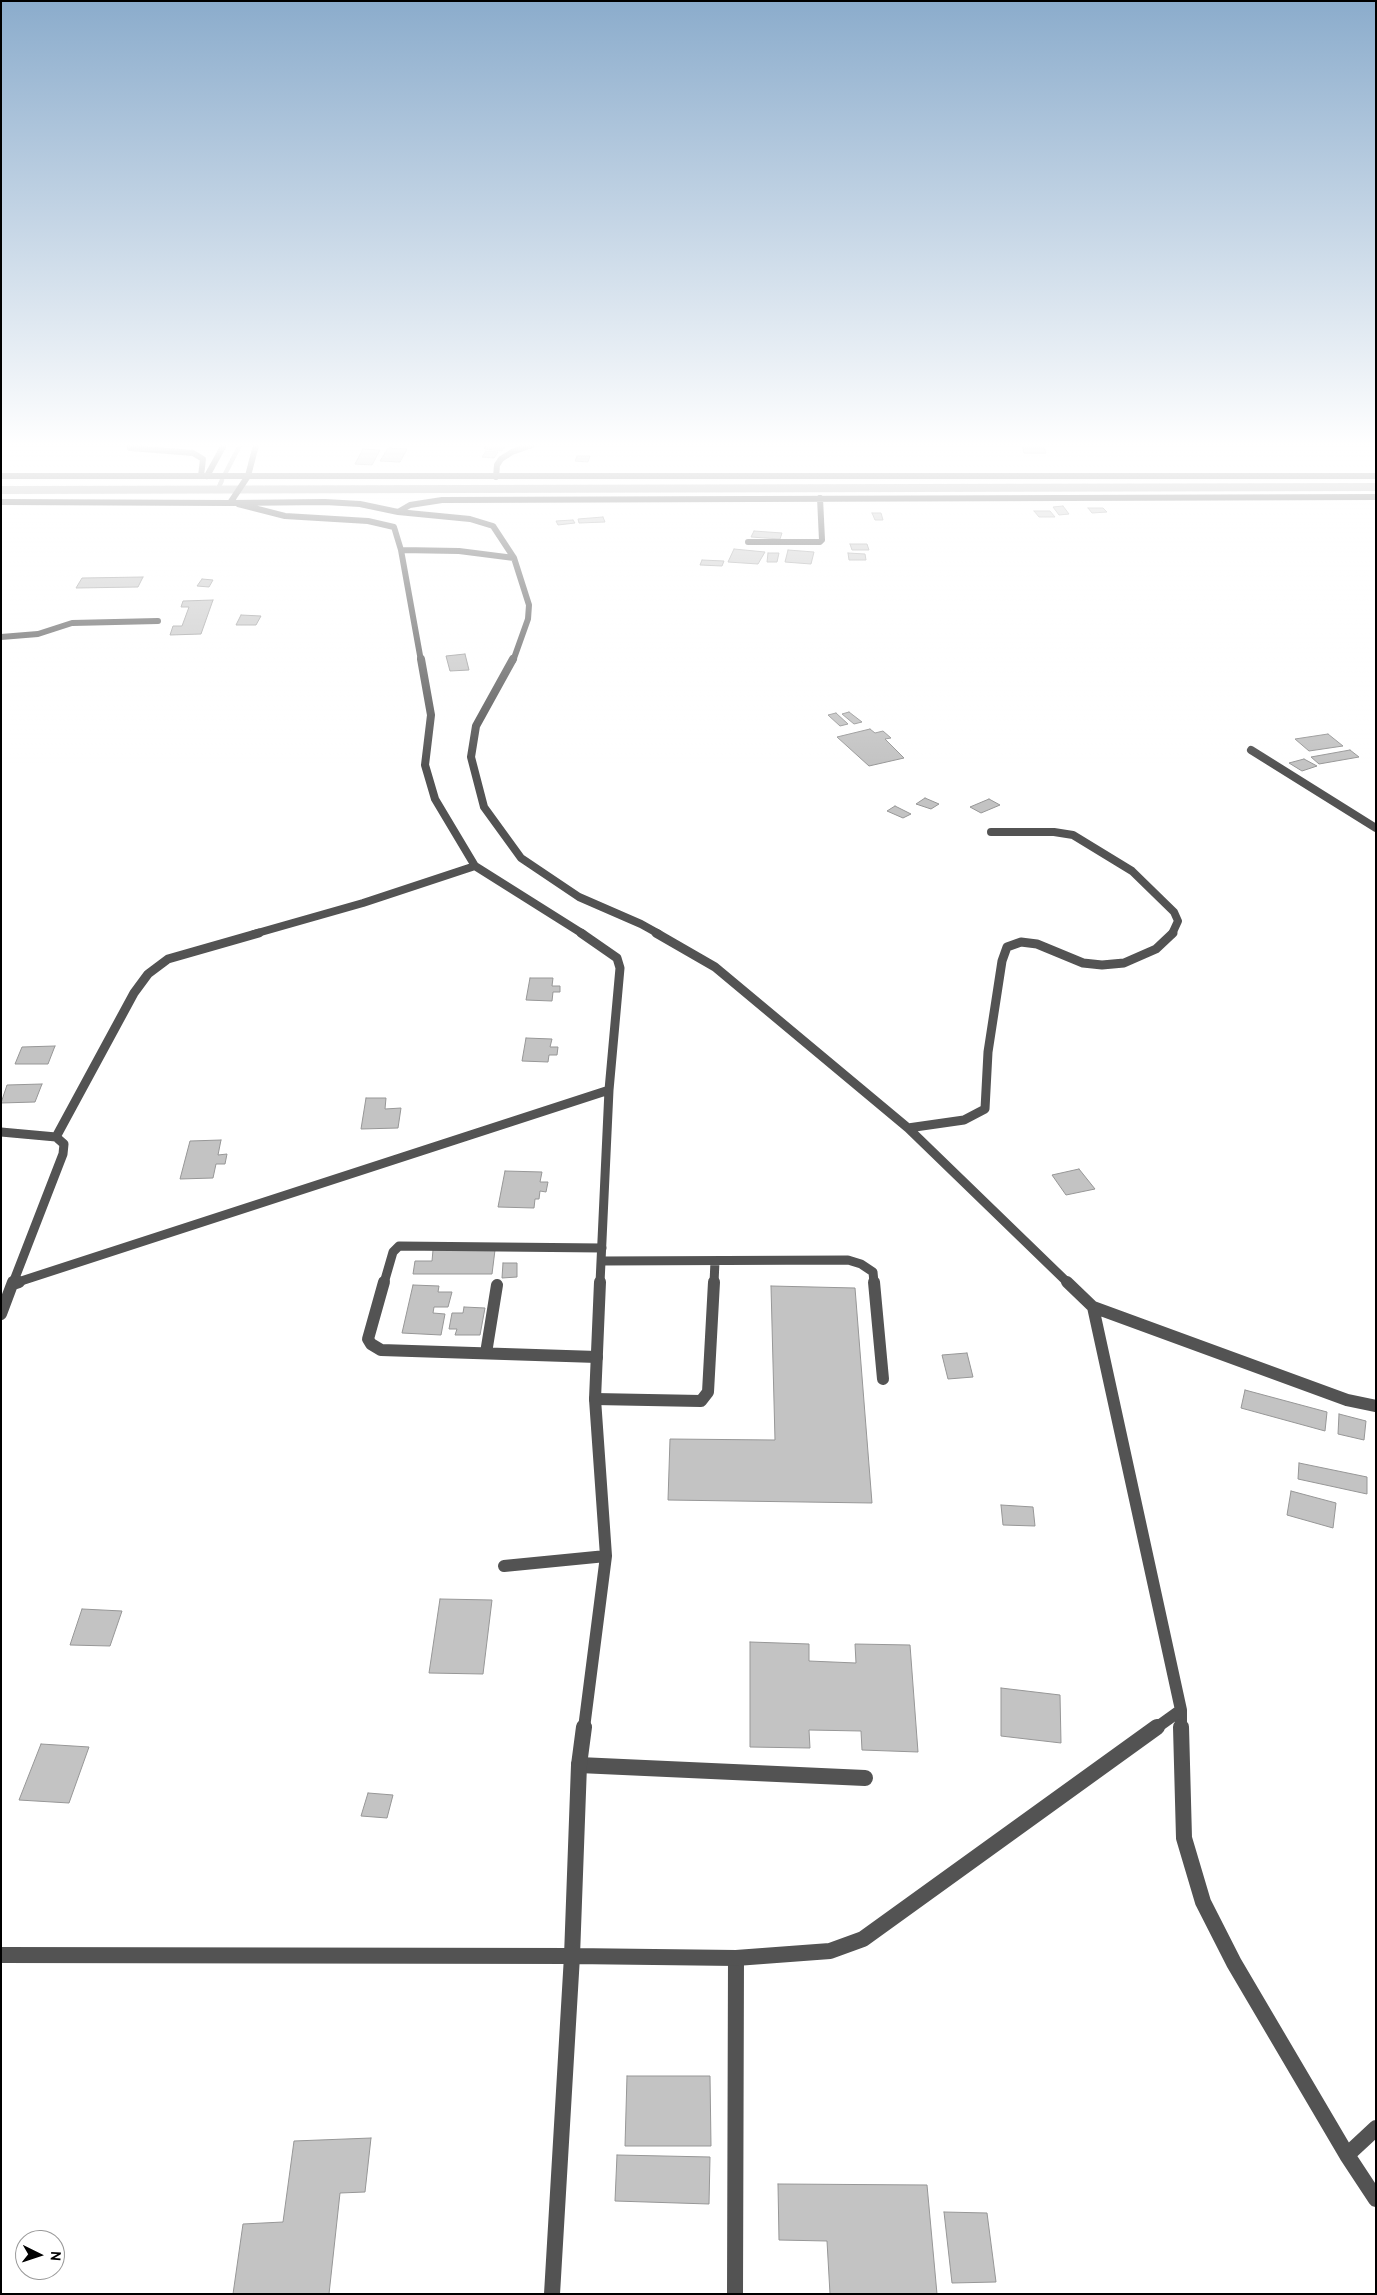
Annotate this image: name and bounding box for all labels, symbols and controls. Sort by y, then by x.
north arrow [15,2230,65,2280]
text: N [46,2250,63,2262]

